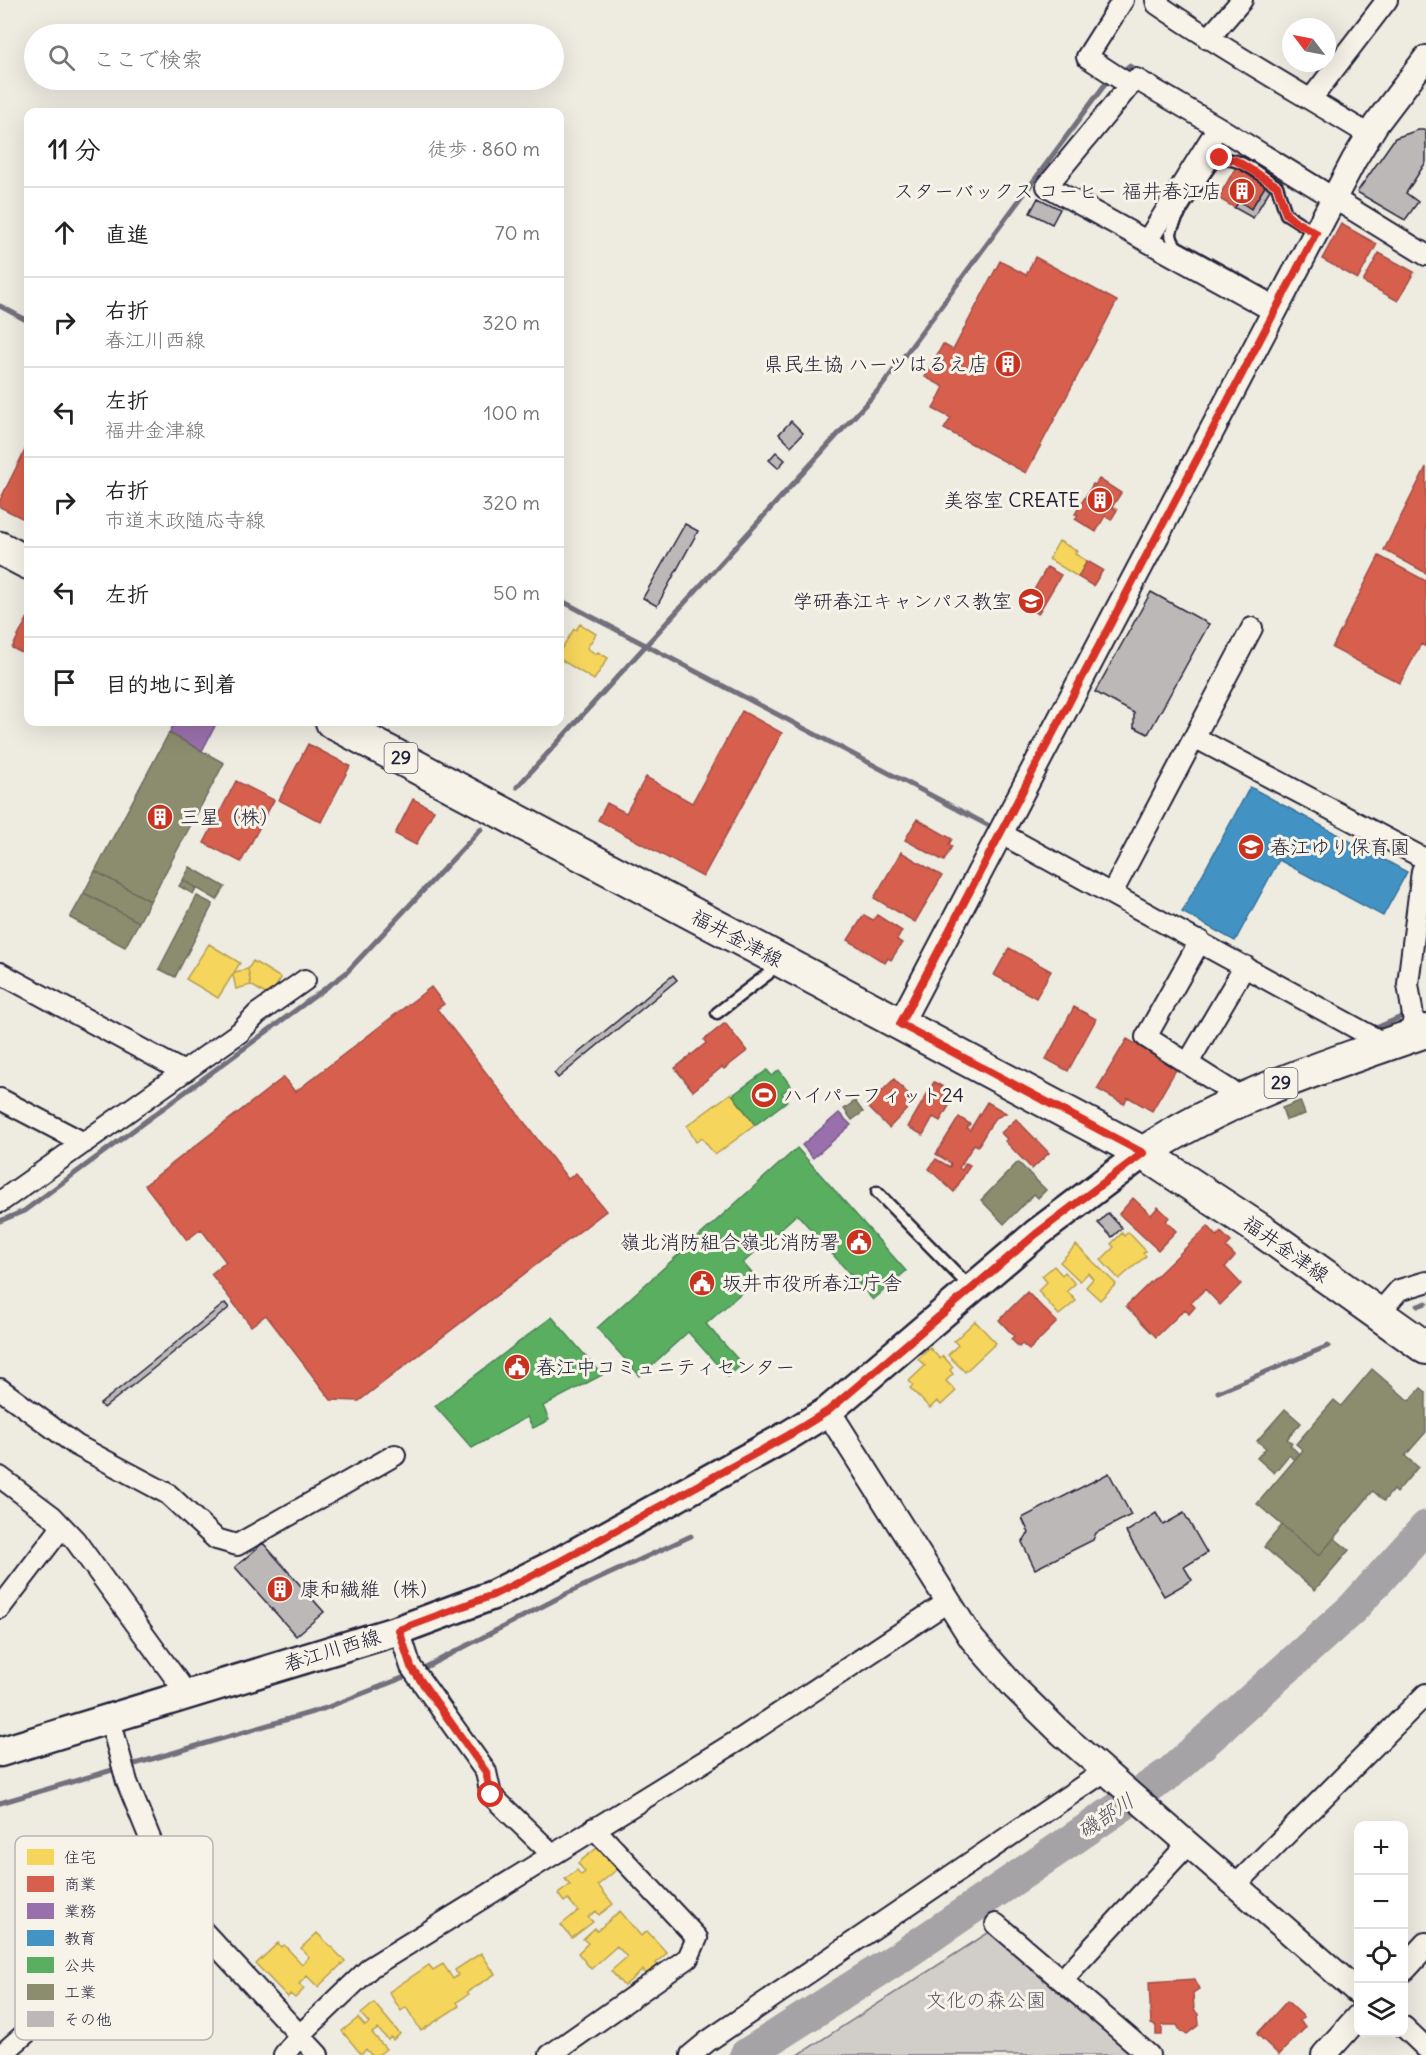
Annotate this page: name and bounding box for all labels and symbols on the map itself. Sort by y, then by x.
north arrow [1282,18,1336,72]
route end [1206,144,1232,170]
building icon: スターバックス コーヒー 福井春江店 [1227,176,1257,206]
place label: スターバックス コーヒー 福井春江店 [894,178,1222,203]
building icon: 県民生協 ハーツはるえ店 [993,349,1023,379]
place label: 県民生協 ハーツはるえ店 [764,351,988,376]
building icon: 美容室 CREATE [1085,485,1115,515]
place label: 美容室 CREATE [943,487,1080,512]
school or university icon: 学研春江キャンパス教室 [1016,586,1046,616]
place label: 学研春江キャンパス教室 [793,588,1012,613]
road number: 29 [384,743,418,773]
building icon: 三星（株） [145,802,175,832]
place label: 三星（株） [180,804,280,829]
school or university icon: 春江ゆり保育園 [1236,832,1266,862]
place label: 春江ゆり保育園 [1270,834,1410,859]
street label: 福井金津線 [687,903,787,972]
road number: 29 [1264,1068,1298,1098]
sports icon: ハイパーフィット24 [749,1080,779,1110]
place label: ハイパーフィット24 [783,1082,964,1107]
street label: 福井金津線 [1238,1210,1334,1288]
public building icon: 嶺北消防組合嶺北消防署 [844,1227,874,1257]
place label: 嶺北消防組合嶺北消防署 [620,1229,840,1254]
public building icon: 坂井市役所春江庁舎 [687,1268,717,1298]
place label: 坂井市役所春江庁舎 [722,1270,902,1295]
public building icon: 春江中コミュニティセンター [502,1352,532,1382]
place label: 春江中コミュニティセンター [536,1354,795,1379]
building icon: 康和繊維（株） [265,1574,295,1604]
place label: 康和繊維（株） [300,1576,440,1601]
street label: 春江川西線 [280,1623,383,1676]
route start [477,1781,503,1807]
water label: 磯部川 [1072,1787,1139,1844]
legend [15,1836,213,2040]
text: 住宅 [64,1847,96,1867]
text: 商業 [64,1874,96,1894]
text: 業務 [64,1901,96,1921]
text: 教育 [64,1928,96,1948]
text: 公共 [64,1955,96,1975]
text: 工業 [64,1982,96,2002]
park label: 文化の森公園 [926,1987,1046,2012]
text: その他 [64,2009,112,2029]

